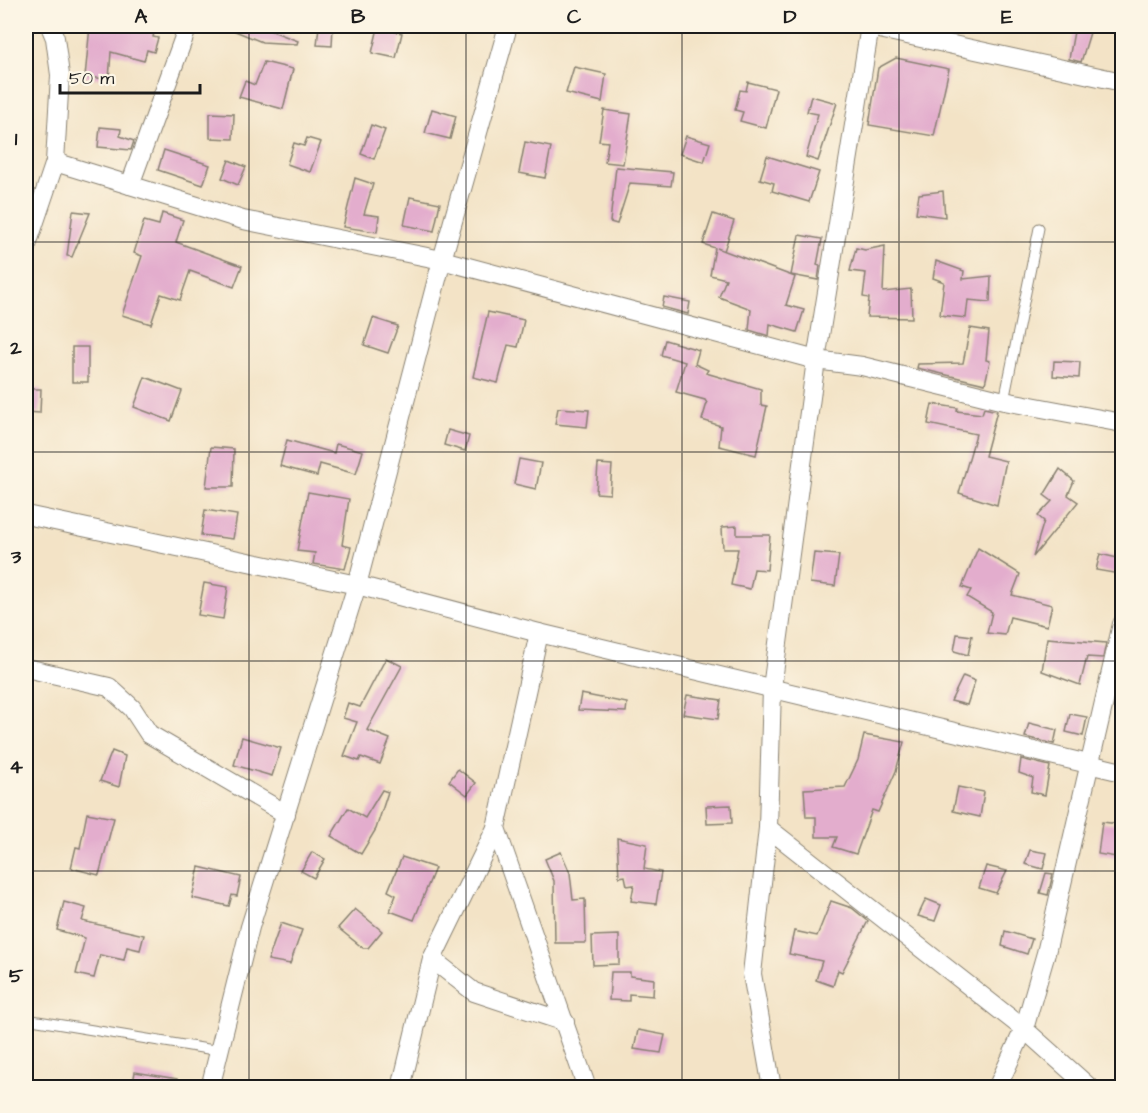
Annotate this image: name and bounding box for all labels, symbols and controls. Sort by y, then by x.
text: A [135,3,148,31]
text: B [351,3,366,31]
text: C [567,3,582,31]
text: D [784,3,797,31]
text: E [1001,3,1013,31]
scale bar [60,57,200,95]
text: 50 m [69,66,114,91]
text: 1 [15,125,18,153]
text: 2 [9,334,22,362]
text: 3 [10,543,22,571]
text: 4 [9,753,23,781]
text: 5 [9,962,24,990]

